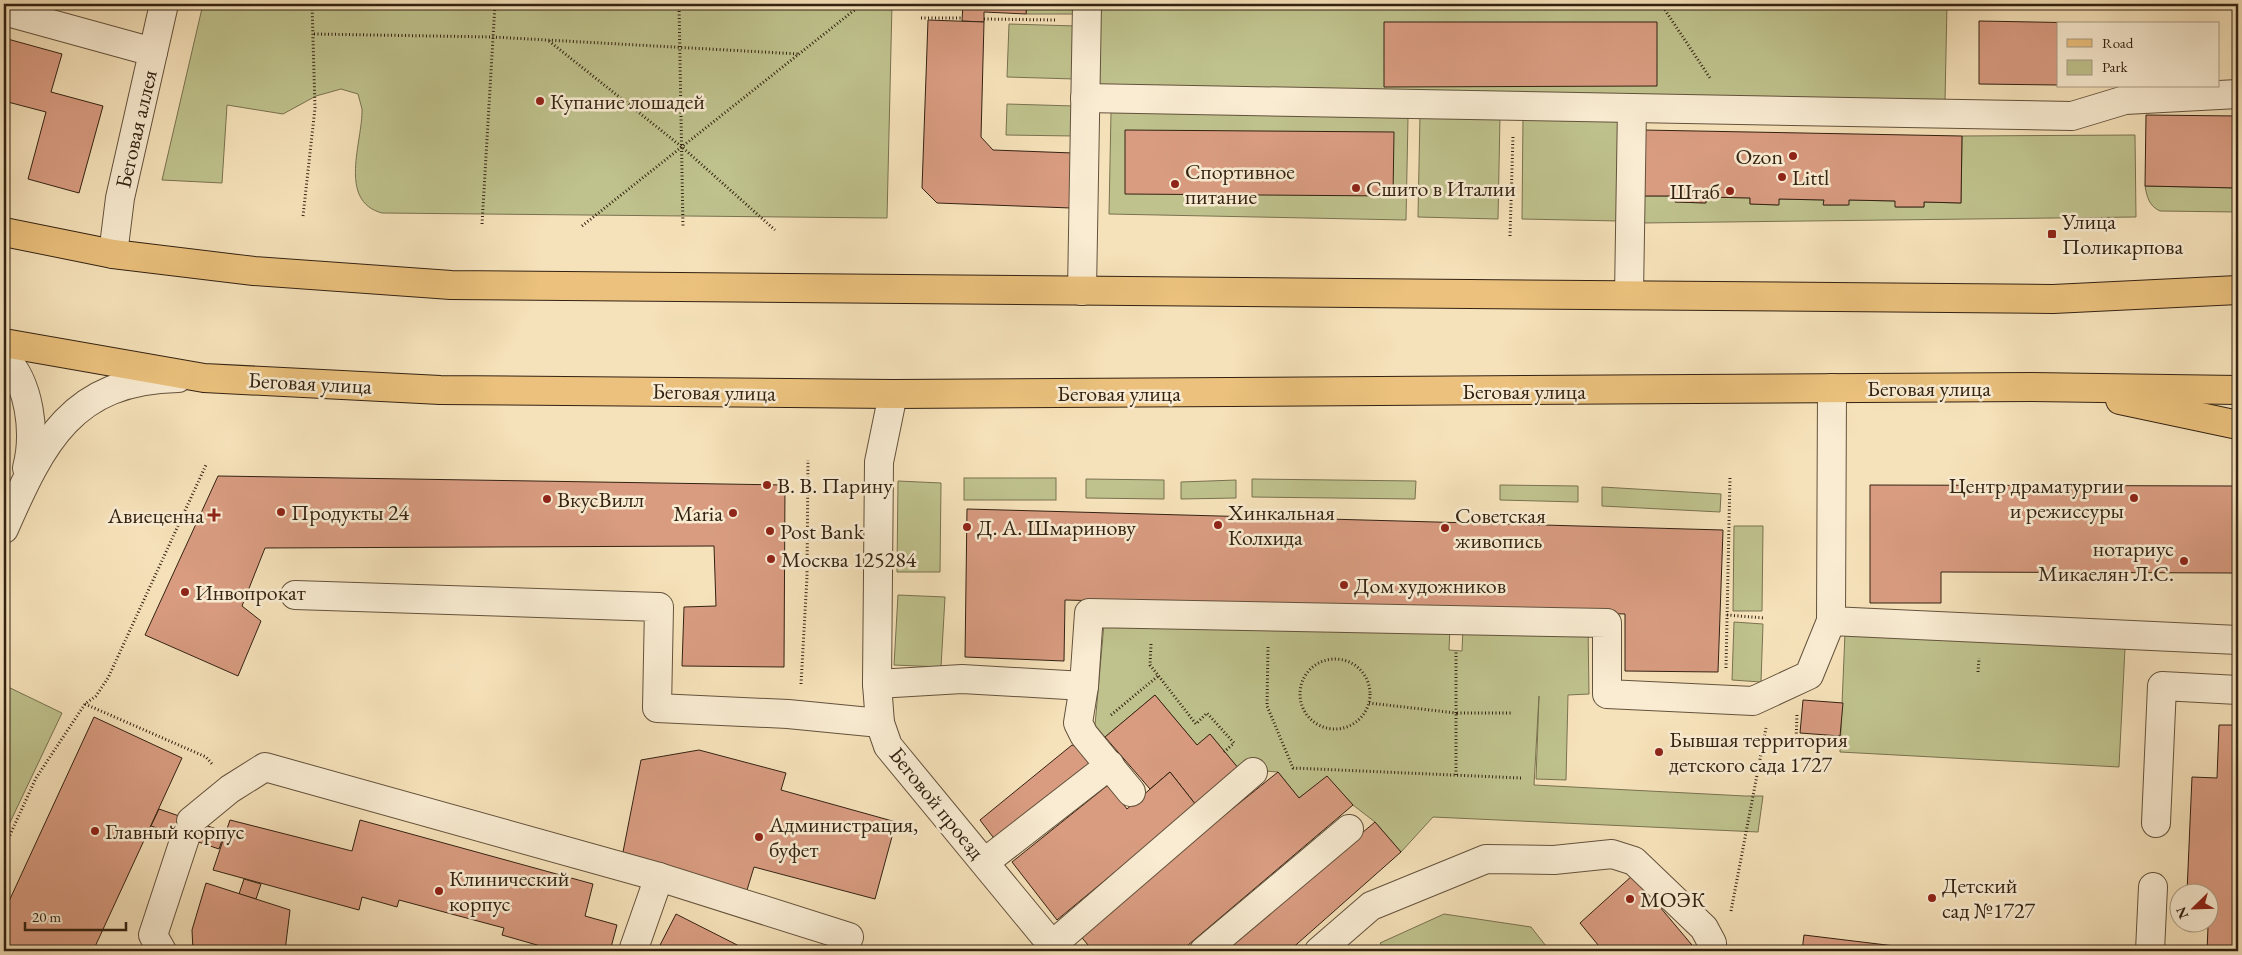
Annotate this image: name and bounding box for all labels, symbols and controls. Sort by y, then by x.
legend [2057,22,2220,88]
text: Road [2102,33,2134,52]
text: Park [2102,57,2129,76]
street label: Беговая аллея [108,67,164,191]
place label: Купание лошадей [550,87,705,116]
marker: Купание лошадей [534,95,546,107]
place label: Ozon [1735,142,1783,171]
marker: Ozon [1787,150,1799,162]
place label: Спортивное питание [1185,157,1295,211]
place label: Littl [1792,163,1829,192]
marker: Littl [1776,171,1788,183]
place label: Сшито в Италии [1366,174,1516,203]
place label: Штаб [1669,177,1720,206]
marker: Спортивное питание [1169,178,1181,190]
marker: Сшито в Италии [1350,182,1362,194]
marker: Штаб [1724,185,1736,197]
place label: Улица Поликарпова [2061,207,2183,261]
marker: Улица Поликарпова [2046,228,2058,240]
street label: Беговая улица [247,365,373,401]
street label: Беговая улица [1867,374,1991,403]
street label: Беговая улица [652,376,776,408]
street label: Беговая улица [1462,377,1586,406]
street label: Беговая улица [1057,379,1181,408]
place label: В. В. Парину [777,471,893,500]
place label: Центр драматургии и режиссуры [1949,471,2124,525]
marker: В. В. Парину [761,479,773,491]
place label: ВкусВилл [557,485,645,514]
marker: Центр драматургии и режиссуры [2128,492,2140,504]
marker: ВкусВилл [541,493,553,505]
place label: Продукты 24 [291,498,410,527]
place label: Хинкальная Колхида [1227,498,1335,552]
place label: Maria [673,499,723,528]
place label: Авиеценна [107,501,204,530]
place label: Советская живопись [1455,501,1546,555]
marker: Продукты 24 [275,506,287,518]
marker: Maria [727,507,739,519]
marker: Авиеценна [208,509,220,521]
place label: Д. А. Шмаринову [977,513,1136,542]
place label: Post Bank [780,517,865,546]
marker: Хинкальная Колхида [1212,519,1224,531]
marker: Д. А. Шмаринову [961,521,973,533]
marker: Советская живопись [1439,522,1451,534]
marker: Post Bank [764,525,776,537]
place label: нотариус Микаелян Л.С. [2038,534,2174,588]
place label: Москва 125284 [781,545,917,574]
marker: Москва 125284 [765,553,777,565]
marker: нотариус Микаелян Л.С. [2178,555,2190,567]
place label: Дом художников [1354,571,1506,600]
place label: Инвопрокат [195,578,306,607]
marker: Дом художников [1338,579,1350,591]
marker: Инвопрокат [179,586,191,598]
place label: Бывшая территория детского сада 1727 [1669,725,1848,779]
street label: Беговой проезд [883,741,991,865]
marker: Бывшая территория детского сада 1727 [1653,746,1665,758]
place label: Администрация, буфет [768,810,918,864]
place label: Главный корпус [105,817,244,846]
marker: Главный корпус [89,825,101,837]
marker: Администрация, буфет [753,831,765,843]
place label: Клинический корпус [449,864,570,918]
place label: Детский сад №1727 [1942,871,2036,925]
north arrow [2170,882,2220,932]
marker: Клинический корпус [433,885,445,897]
place label: МОЭК [1640,885,1706,914]
marker: Детский сад №1727 [1926,892,1938,904]
marker: МОЭК [1624,893,1636,905]
scale bar [25,900,126,932]
text: N [2171,904,2193,922]
text: 20 m [32,907,61,926]

